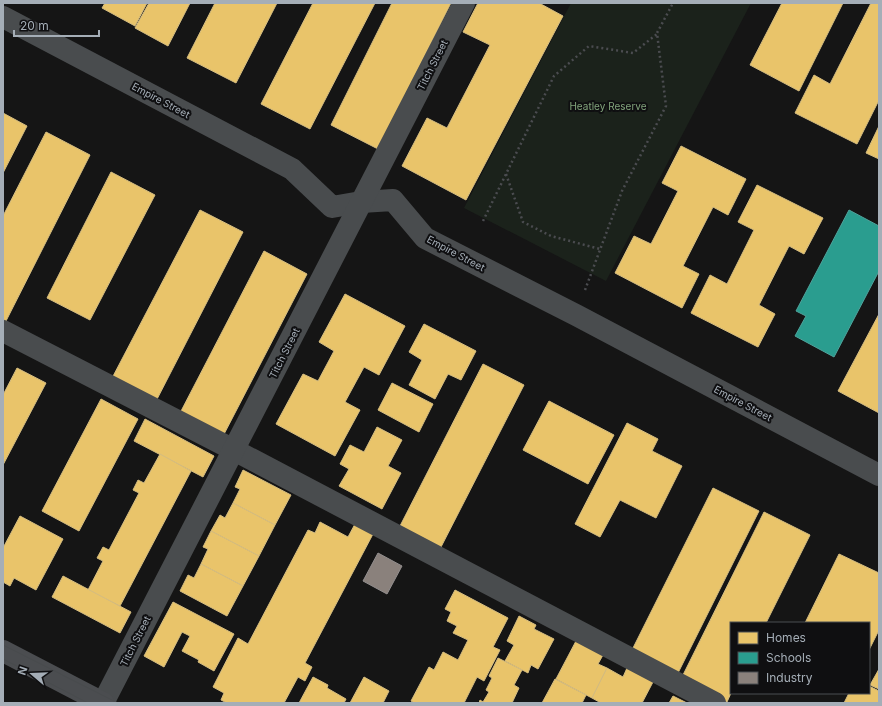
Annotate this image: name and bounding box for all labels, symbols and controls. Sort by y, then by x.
scale bar [14,12,99,38]
text: 20 m [20,18,49,33]
street label: Titch Street [414,37,450,92]
street label: Empire Street [130,80,193,121]
park label: Heatley Reserve [569,100,647,112]
street label: Empire Street [425,233,488,274]
street label: Titch Street [266,325,302,380]
street label: Empire Street [712,383,775,424]
street label: Titch Street [117,613,153,668]
legend [730,622,870,694]
text: Homes [766,630,806,645]
text: Schools [766,650,811,665]
north arrow [12,654,52,694]
text: N [15,664,31,677]
text: Industry [766,670,813,685]

